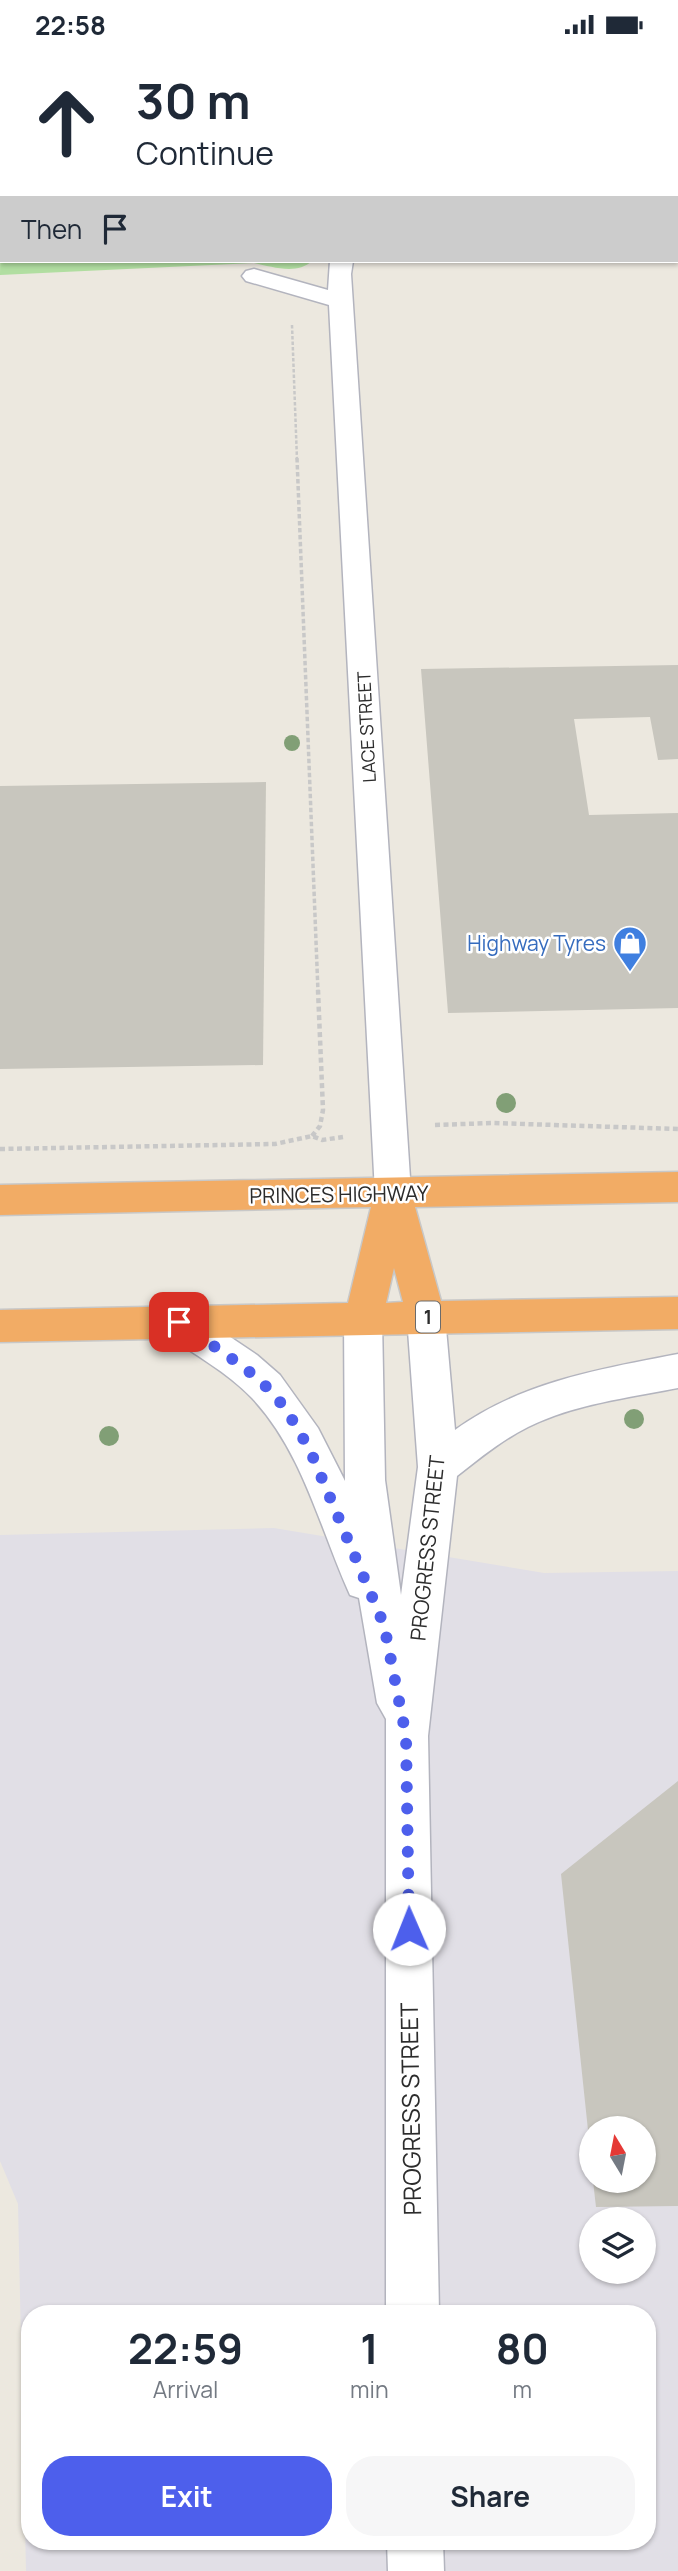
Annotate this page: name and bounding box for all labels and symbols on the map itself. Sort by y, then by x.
street label: LACE STREET [351,670,381,783]
shop icon: Highway Tyres [611,924,649,973]
place label: Highway Tyres [467,929,606,957]
street label: PRINCES HIGHWAY [249,1178,429,1210]
pin [149,1292,209,1352]
road number: 1 [416,1301,440,1333]
street label: PROGRESS STREET [403,1454,451,1642]
position arrow [372,1892,446,1966]
street label: PROGRESS STREET [392,2002,428,2216]
north arrow [579,2116,656,2193]

